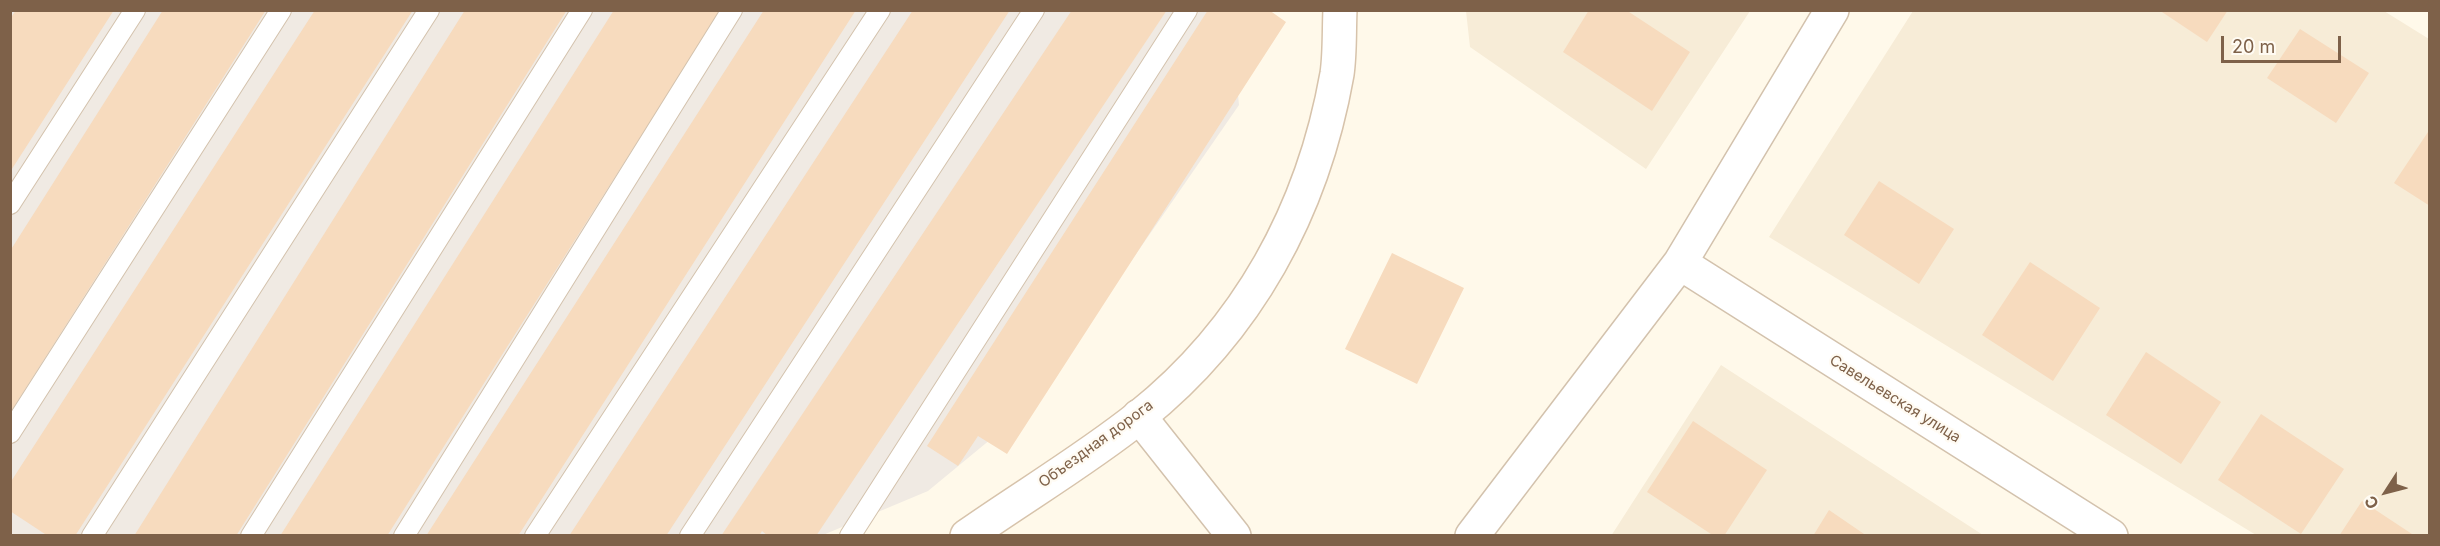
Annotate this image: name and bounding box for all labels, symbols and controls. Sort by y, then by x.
scale bar [2224,24,2344,62]
text: 20 m [2232,36,2275,57]
street label: Савельевская улица [1826,351,1964,447]
street label: Объездная дорога [1035,396,1157,492]
north arrow [2356,462,2416,522]
text: С [2360,492,2383,513]

